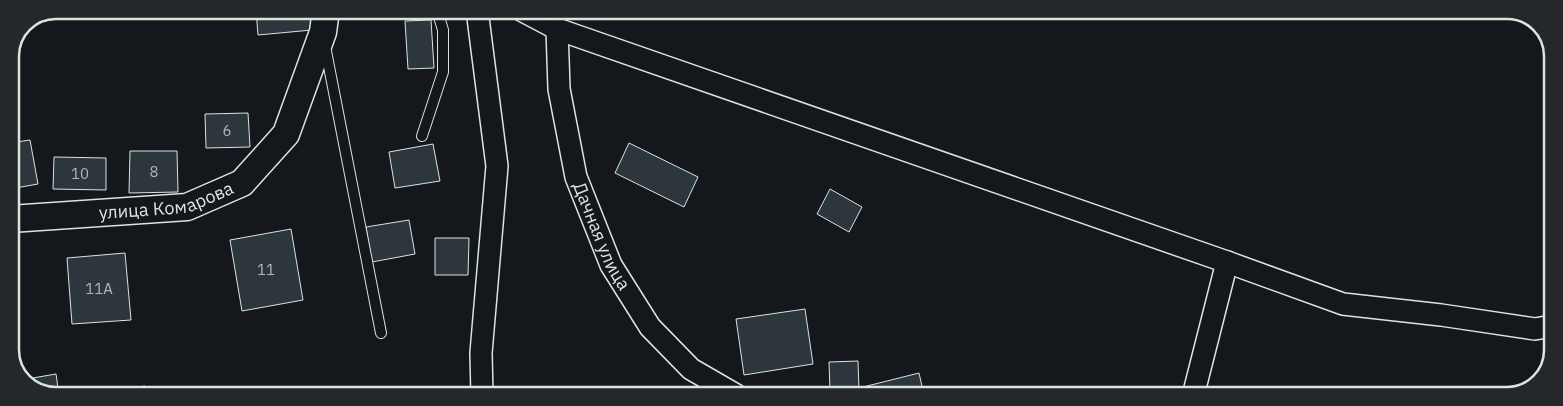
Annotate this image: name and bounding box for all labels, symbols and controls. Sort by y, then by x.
house number: 6 [222,121,232,140]
house number: 8 [149,162,159,181]
house number: 10 [71,164,89,183]
street label: улица Комарова [98,176,237,224]
street label: Дачная улица [568,178,636,295]
house number: 11 [257,260,275,279]
house number: 11А [85,279,113,298]

